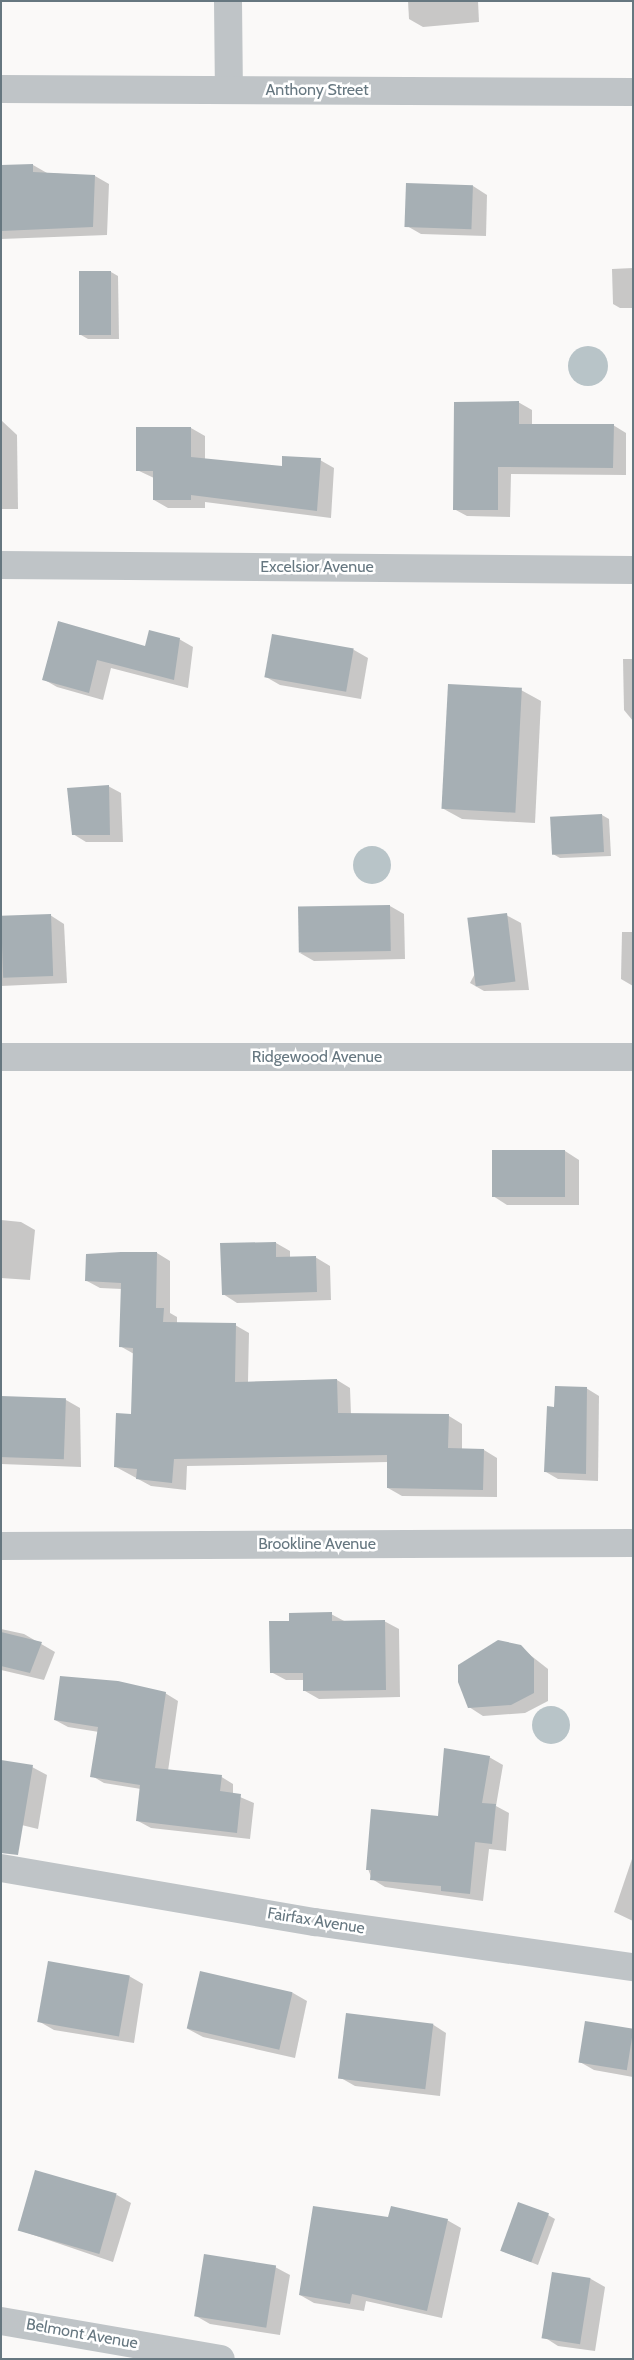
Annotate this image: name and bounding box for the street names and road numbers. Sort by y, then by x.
street label: Anthony Street [265,80,369,100]
street label: Excelsior Avenue [260,557,374,577]
street label: Ridgewood Avenue [252,1047,382,1067]
street label: Brookline Avenue [258,1534,376,1554]
street label: Fairfax Avenue [266,1904,366,1938]
street label: Belmont Avenue [25,2315,139,2353]

